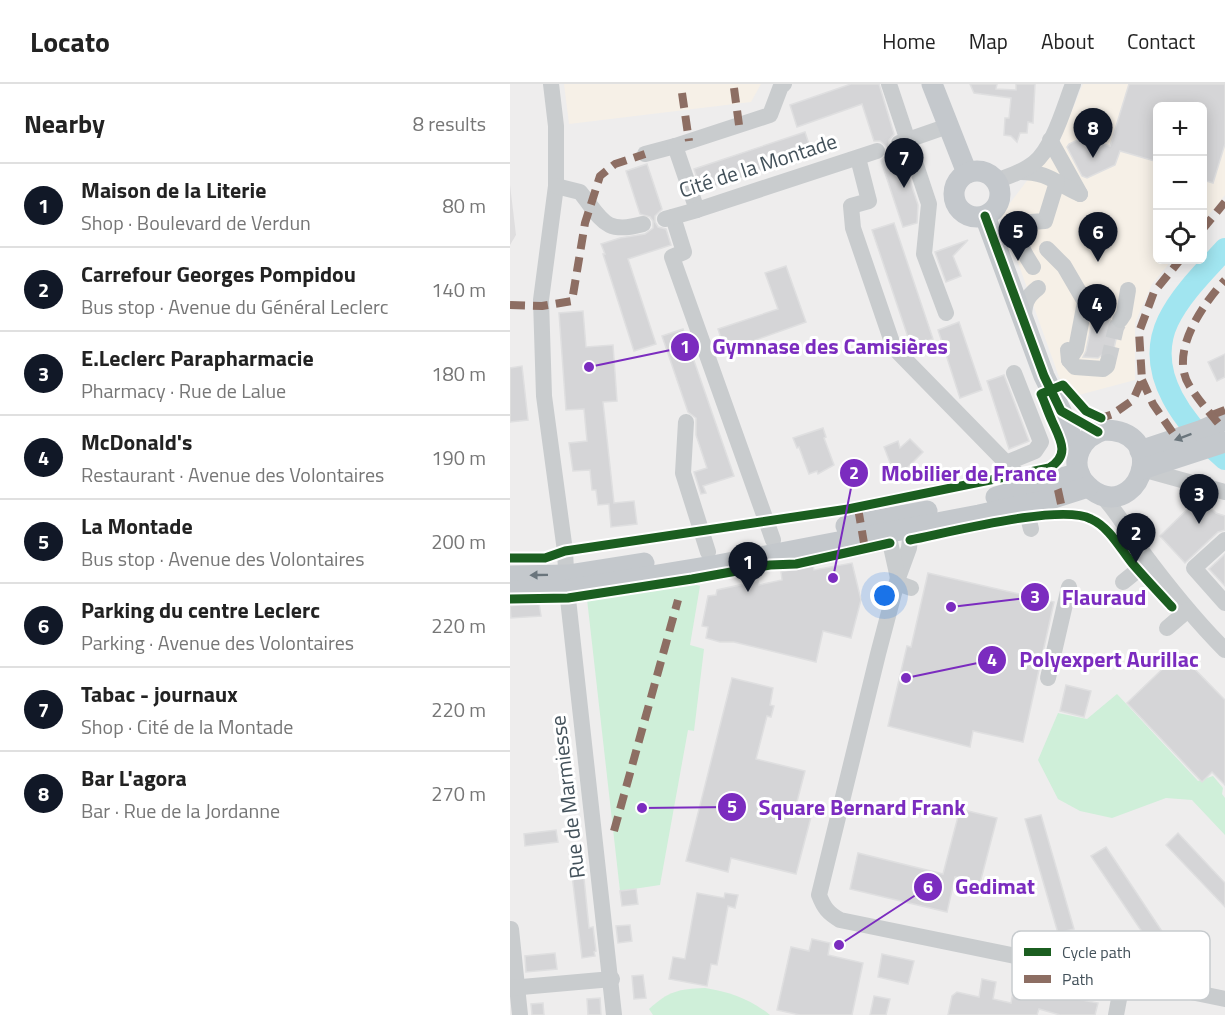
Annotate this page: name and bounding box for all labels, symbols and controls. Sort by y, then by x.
text: Locato [30,20,110,63]
text: Home [882,25,936,57]
text: Map [969,25,1008,57]
text: About [1041,25,1094,57]
text: Contact [1127,25,1195,57]
map controls [1153,102,1207,264]
button: + [1153,102,1207,156]
text: Nearby [24,104,105,143]
text: 8 results [413,108,486,139]
pin: 8 [1074,109,1112,158]
street label: Cité de la Montade [675,124,841,206]
pin: 7 [884,138,924,188]
button: − [1153,156,1207,210]
text: Maison de la Literie [81,173,266,207]
text: 1 [38,190,49,221]
text: 80 m [442,190,486,221]
text: Shop · Boulevard de Verdun [81,207,311,238]
button: locate [1153,210,1207,264]
pin: 5 [998,212,1038,261]
pin: 6 [1078,212,1118,262]
text: Carrefour Georges Pompidou [81,257,356,291]
text: 2 [38,274,49,305]
text: 140 m [431,274,486,305]
pin: 4 [1078,284,1116,334]
text: Bus stop · Avenue du Général Leclerc [81,291,388,322]
callout: Gymnase des Camisières [670,327,960,367]
text: Gymnase des Camisières [712,329,948,363]
text: 1 [680,333,690,360]
text: E.Leclerc Parapharmacie [81,341,314,375]
text: 3 [38,358,49,389]
text: 180 m [431,358,486,389]
text: Pharmacy · Rue de Lalue [81,375,286,406]
text: McDonald's [81,425,192,459]
one-way arrow [1174,433,1192,443]
text: 4 [38,442,49,473]
text: 190 m [431,442,486,473]
callout: Mobilier de France [839,453,1069,493]
text: Mobilier de France [881,456,1057,490]
text: Restaurant · Avenue des Volontaires [81,459,384,490]
text: 2 [849,459,859,486]
pin: 3 [1180,474,1218,524]
text: La Montade [81,509,193,543]
pin: 2 [1116,514,1156,563]
text: 5 [38,526,49,557]
text: 200 m [431,526,486,557]
pin: 1 [728,542,768,592]
text: Bus stop · Avenue des Volontaires [81,543,365,574]
one-way arrow [529,570,548,580]
callout: Flauraud [1020,577,1159,617]
text: Flauraud [1062,580,1146,614]
your location [870,581,899,610]
text: 3 [1030,583,1040,610]
text: Parking du centre Leclerc [81,593,320,627]
text: 6 [38,610,49,641]
text: 220 m [431,610,486,641]
text: Parking · Avenue des Volontaires [81,627,354,658]
callout: Polyexpert Aurillac [977,640,1210,680]
text: Polyexpert Aurillac [1019,642,1199,676]
text: 4 [987,646,997,673]
text: Tabac - journaux [81,677,238,711]
text: 7 [38,694,49,725]
text: 220 m [431,694,486,725]
text: Shop · Cité de la Montade [81,711,293,742]
street label: Rue de Marmiesse [541,714,593,880]
text: Bar L'agora [81,761,187,795]
text: 8 [38,778,49,809]
text: 270 m [431,778,486,809]
callout: Square Bernard Frank [717,787,978,827]
text: Square Bernard Frank [758,790,966,824]
text: 5 [727,793,737,820]
text: Bar · Rue de la Jordanne [81,795,280,826]
callout: Gedimat [913,867,1048,907]
text: Gedimat [955,869,1035,903]
text: 6 [923,873,933,900]
legend [1012,931,1210,1000]
text: Cycle path [1062,940,1131,964]
text: Path [1062,967,1094,991]

